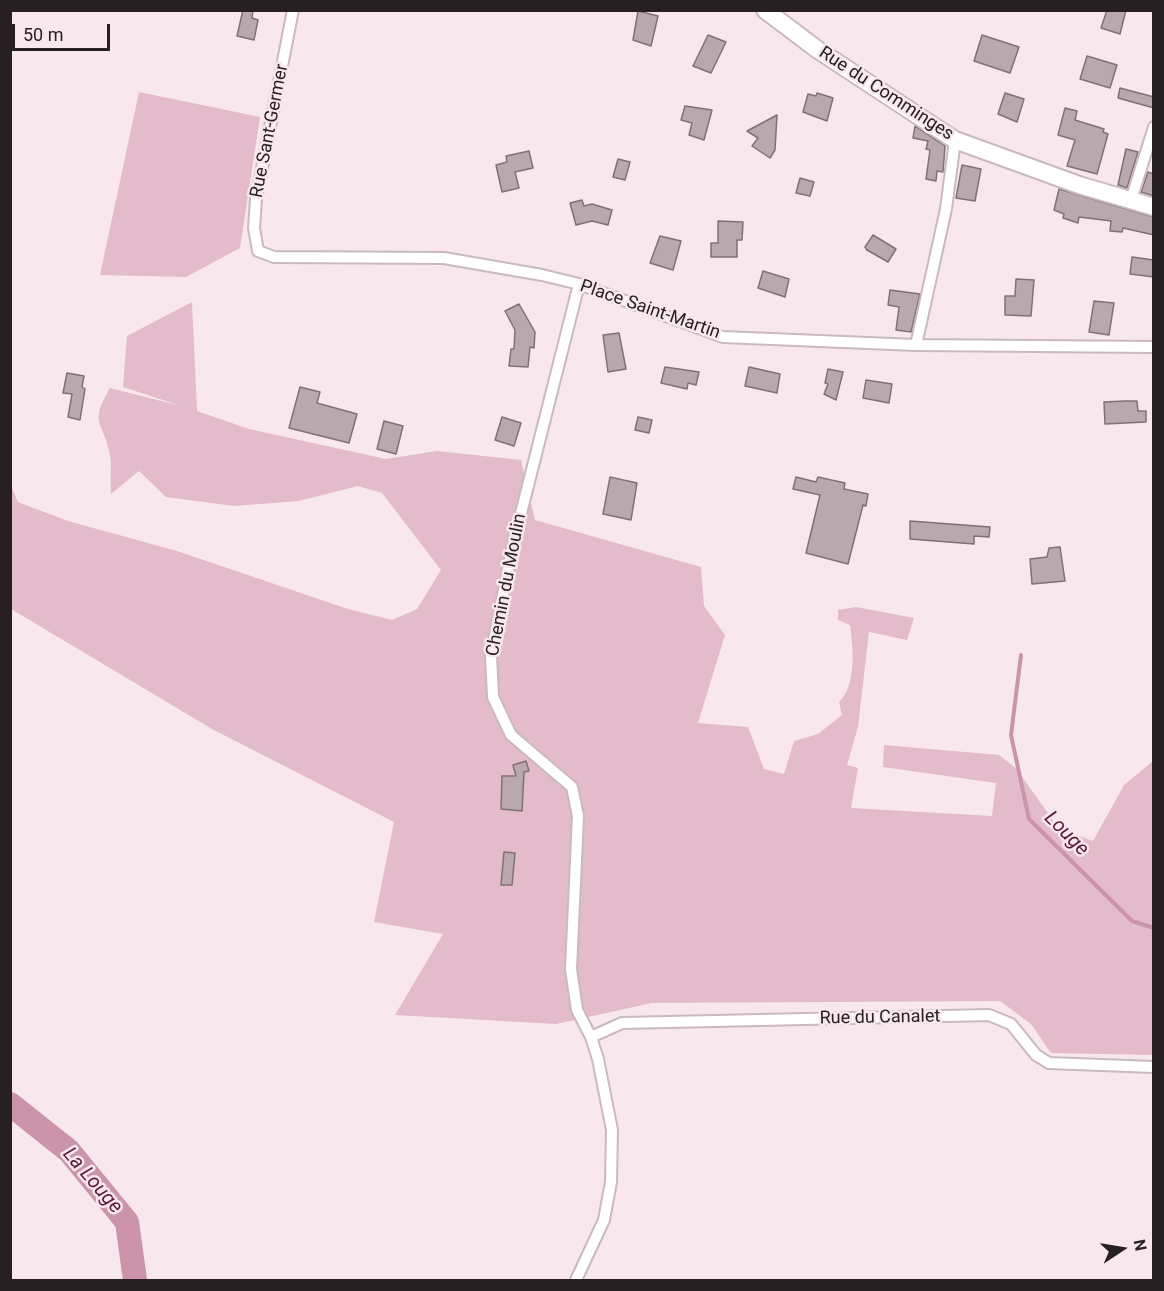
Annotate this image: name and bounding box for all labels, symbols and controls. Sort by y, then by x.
scale bar [15,12,112,50]
text: 50 m [23,24,63,45]
street label: Rue du Comminges [815,42,957,146]
street label: Rue Sant-Germer [246,62,294,200]
street label: Place Saint-Martin [577,276,723,344]
street label: Chemin du Moulin [483,512,531,658]
water label: Louge [1039,807,1093,861]
street label: Rue du Canalet [820,1006,940,1030]
water label: La Louge [57,1143,127,1219]
north arrow [1092,1219,1152,1279]
text: N [1130,1238,1151,1253]

